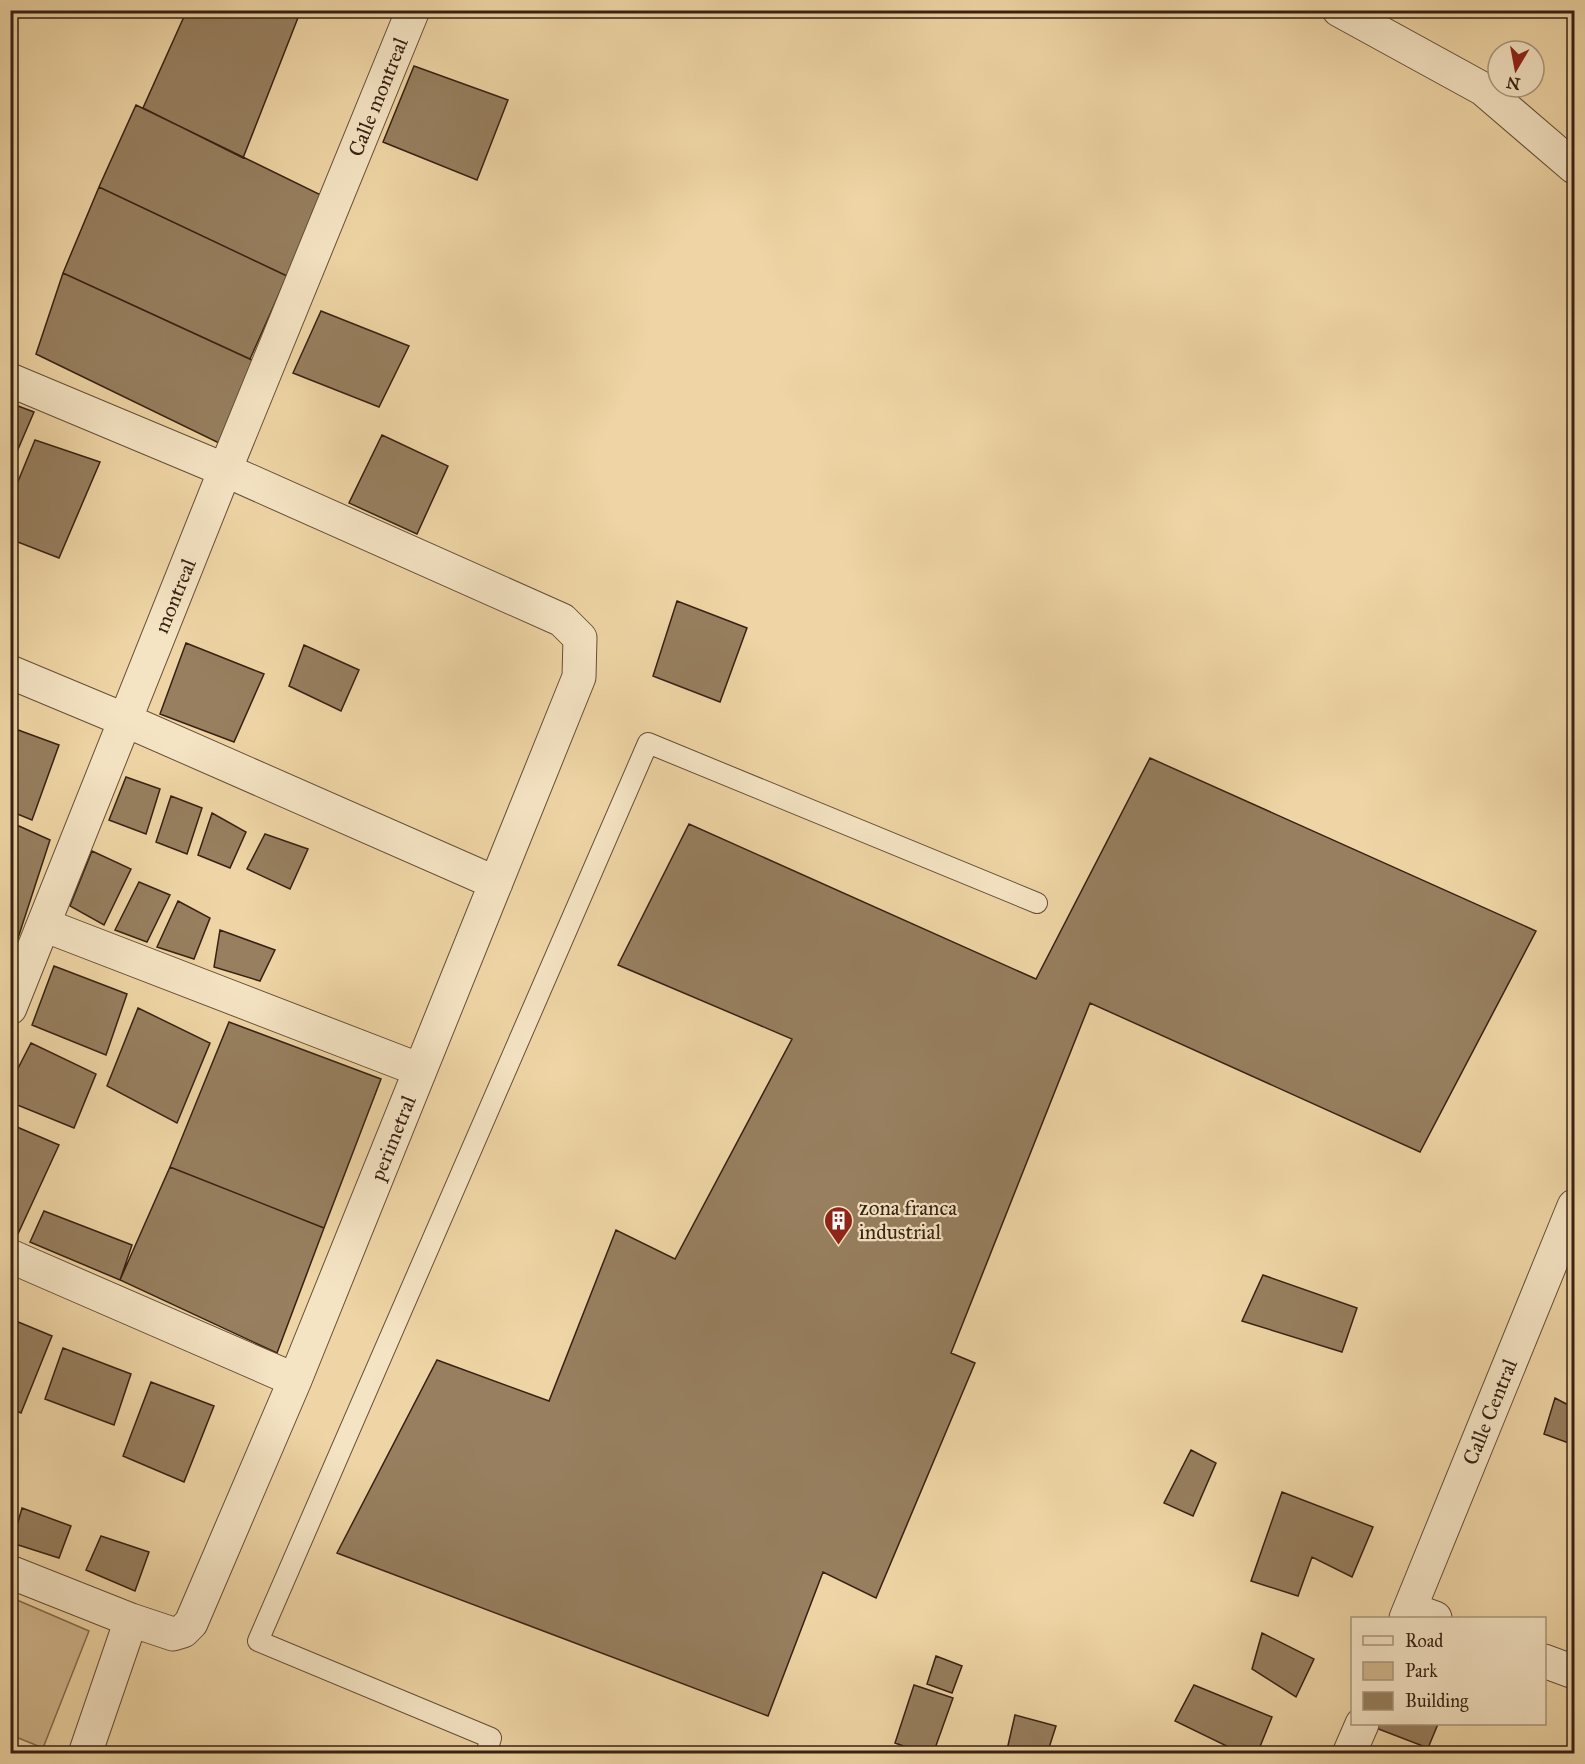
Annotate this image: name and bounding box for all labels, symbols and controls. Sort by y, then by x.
street label: Calle montreal [342,34,414,160]
north arrow [1486,39,1546,99]
text: N [1505,73,1522,94]
street label: montreal [148,555,202,637]
street label: perimetral [364,1092,422,1185]
place label: zona franca industrial [859,1195,957,1245]
building icon: zona franca industrial [822,1204,854,1246]
street label: Calle Central [1457,1355,1523,1469]
legend [1351,1617,1546,1725]
text: Road [1405,1630,1443,1652]
text: Park [1405,1660,1438,1682]
text: Building [1405,1690,1469,1713]

